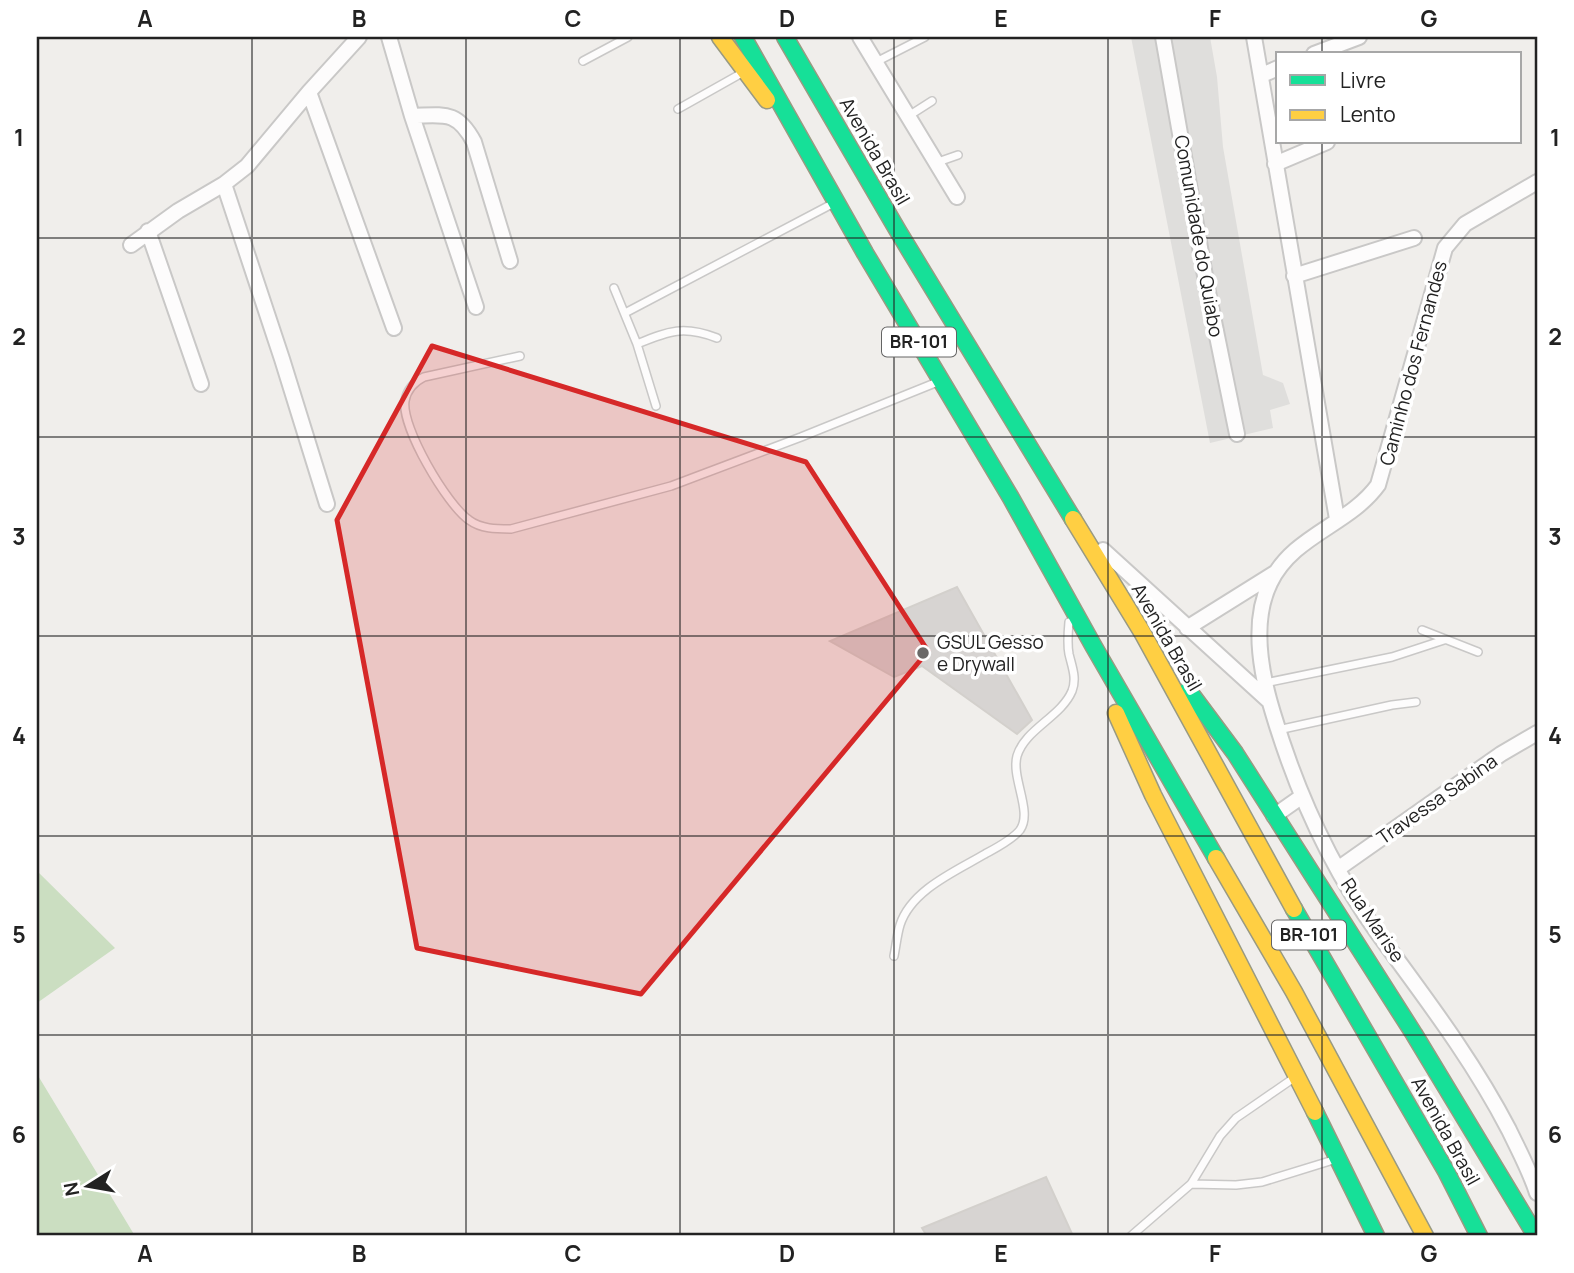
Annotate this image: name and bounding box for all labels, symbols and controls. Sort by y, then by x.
text: A [137,2,153,34]
text: B [352,2,366,34]
text: C [565,2,582,34]
text: D [779,2,795,34]
text: E [994,2,1008,34]
text: F [1209,2,1221,34]
text: G [1421,2,1438,34]
legend [1276,52,1522,144]
text: Livre [1340,66,1386,94]
street label: Avenida Brasil [834,92,916,210]
text: Lento [1340,100,1396,128]
text: 1 [14,121,24,153]
text: 1 [1550,121,1560,153]
street label: Comunidade do Quiabo [1168,133,1230,339]
street label: Caminho dos Fernandes [1373,258,1453,468]
text: 2 [12,320,26,352]
text: 2 [1548,320,1562,352]
road number: BR-101 [882,328,956,356]
text: 3 [12,520,26,552]
text: 3 [1548,520,1562,552]
street label: Avenida Brasil [1126,578,1208,696]
place label: GSUL Gesso e Drywall [937,629,1044,677]
marker: GSUL Gesso e Drywall [915,645,931,661]
text: 4 [12,719,26,751]
text: 4 [1548,719,1562,751]
street label: Travessa Sabina [1372,748,1502,850]
street label: Rua Marise [1335,873,1411,967]
text: 5 [12,918,26,950]
text: 5 [1548,918,1562,950]
road number: BR-101 [1272,920,1346,950]
street label: Avenida Brasil [1405,1072,1487,1190]
text: 6 [12,1118,26,1150]
text: 6 [1548,1118,1562,1150]
north arrow [52,1150,122,1220]
text: N [57,1180,85,1198]
text: A [137,1237,153,1269]
text: B [352,1237,366,1269]
text: C [565,1237,582,1269]
text: D [779,1237,795,1269]
text: E [994,1237,1008,1269]
text: F [1209,1237,1221,1269]
text: G [1421,1237,1438,1269]

